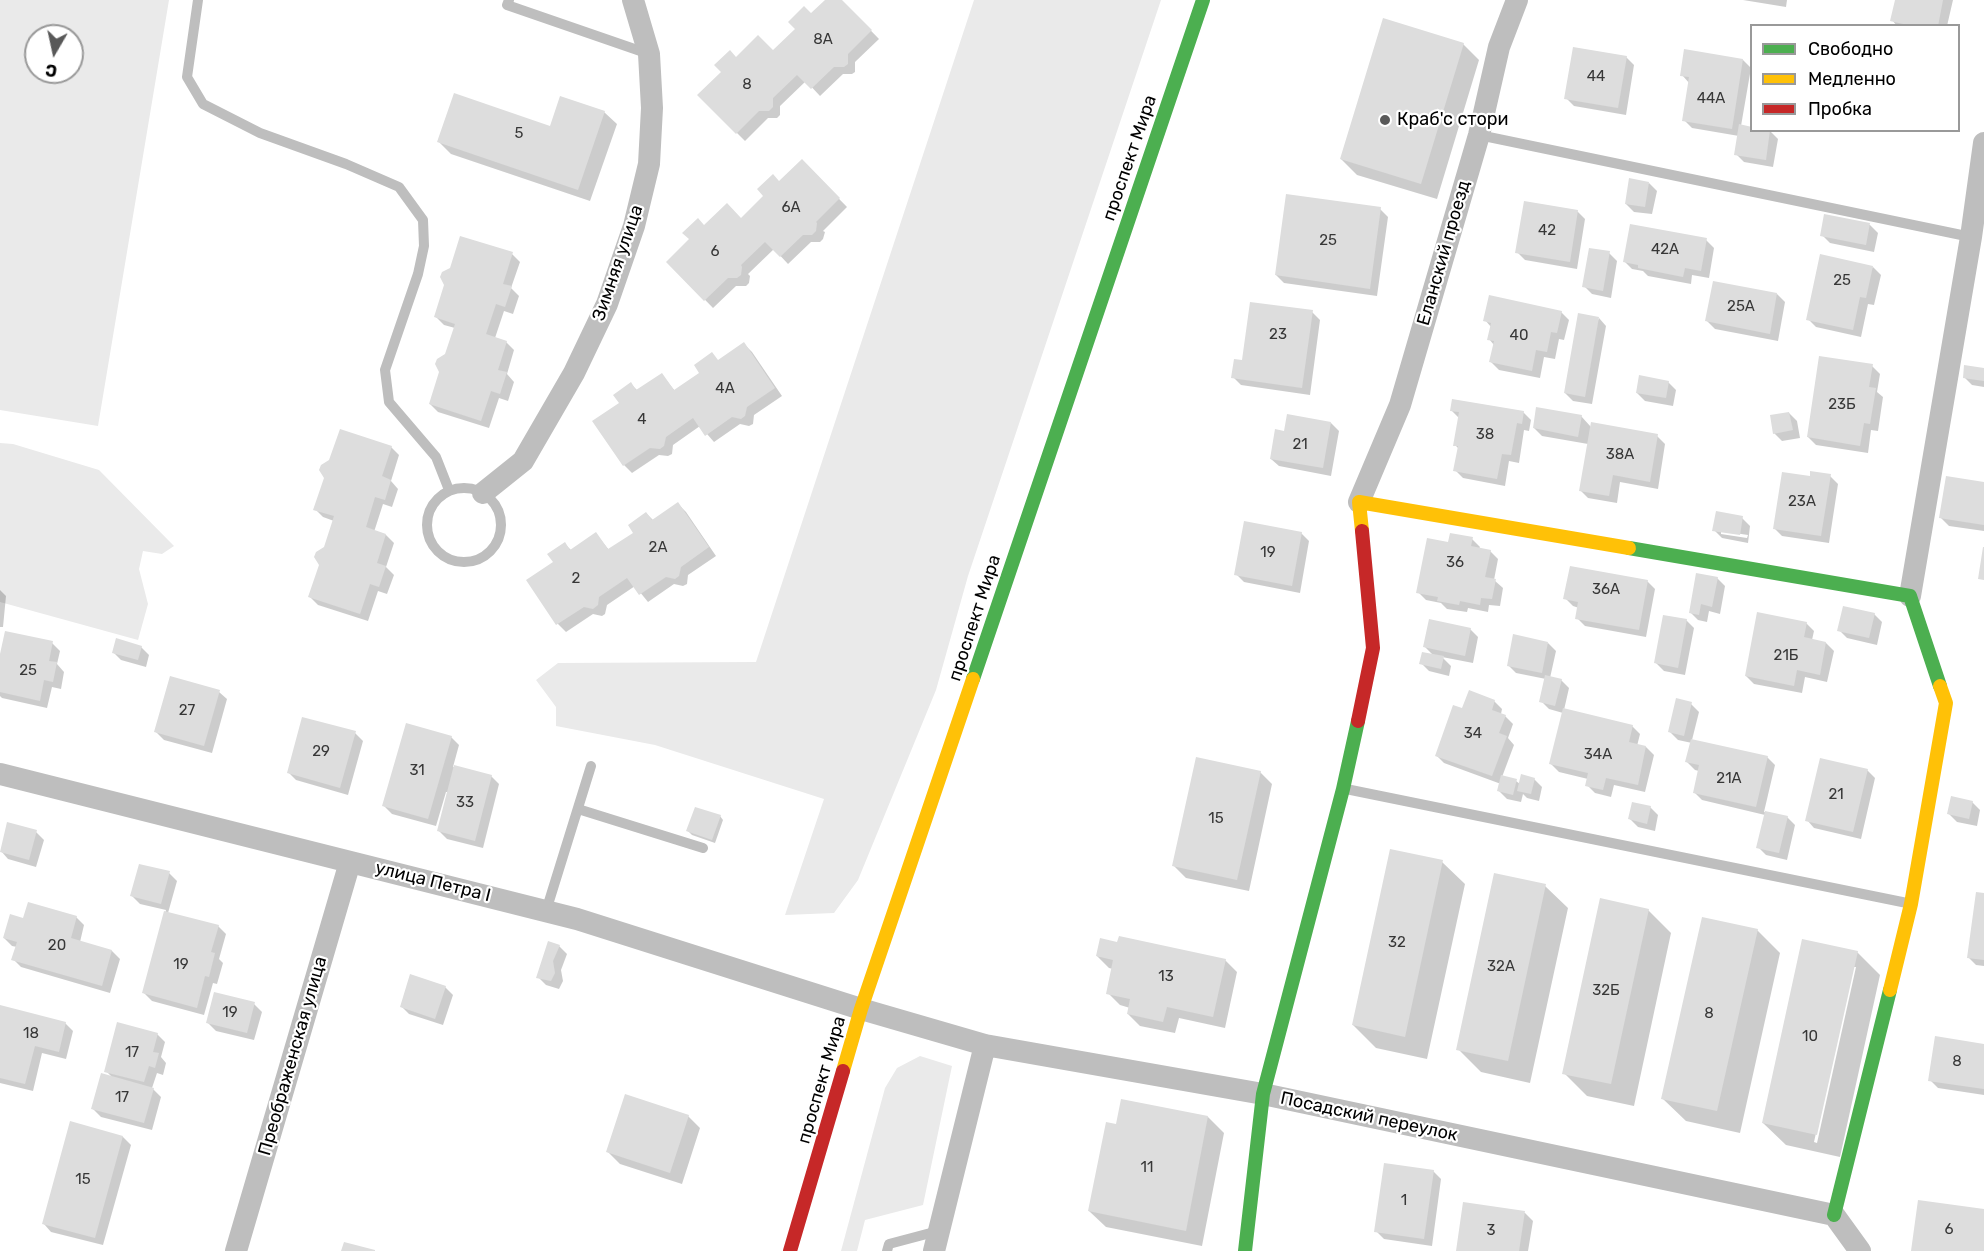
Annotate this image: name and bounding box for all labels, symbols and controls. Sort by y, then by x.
north arrow [24,24,84,84]
legend [1750,24,1960,132]
house number: 8А [813,31,833,49]
text: Свободно [1808,38,1893,60]
text: С [44,60,58,81]
house number: 44 [1587,68,1605,86]
text: Медленно [1808,68,1896,90]
house number: 8 [742,76,752,94]
house number: 44А [1697,90,1725,108]
street label: проспект Мира [1098,92,1162,224]
text: Пробка [1808,98,1872,120]
place label: Краб'с стори [1397,109,1509,131]
marker: Краб'с стори [1378,113,1392,127]
house number: 5 [515,125,523,143]
street label: Еланский проезд [1413,178,1475,328]
house number: 6А [781,199,801,217]
street label: Зимняя улица [588,202,648,324]
house number: 42 [1538,222,1556,240]
house number: 25 [1319,232,1337,250]
house number: 42А [1651,241,1679,259]
house number: 6 [710,243,720,261]
house number: 25 [1833,272,1851,290]
house number: 25А [1727,298,1755,316]
house number: 23 [1269,326,1287,344]
house number: 40 [1510,327,1528,345]
house number: 4А [715,380,735,398]
house number: 23Б [1828,396,1856,414]
house number: 4 [637,411,647,429]
house number: 38 [1476,426,1494,444]
house number: 21 [1292,436,1308,454]
house number: 38А [1606,446,1634,464]
house number: 23А [1788,493,1816,511]
house number: 2А [649,539,667,557]
house number: 19 [1260,544,1276,562]
street label: проспект Мира [944,552,1006,684]
house number: 36 [1446,554,1464,572]
house number: 2 [572,570,580,588]
house number: 36А [1592,581,1620,599]
house number: 21Б [1774,647,1798,665]
house number: 25 [19,662,37,680]
house number: 27 [179,702,195,720]
house number: 34 [1464,725,1482,743]
house number: 29 [312,743,330,761]
house number: 34А [1584,746,1612,764]
house number: 31 [409,762,425,780]
house number: 21А [1716,770,1742,788]
house number: 21 [1828,786,1844,804]
house number: 33 [456,794,474,812]
house number: 15 [1208,810,1224,828]
street label: улица Петра I [373,857,493,907]
house number: 32 [1388,934,1406,952]
house number: 20 [48,937,66,955]
street label: Преображенская улица [254,954,332,1158]
house number: 19 [173,956,189,974]
house number: 32А [1487,958,1515,976]
house number: 13 [1158,968,1174,986]
house number: 32Б [1592,982,1620,1000]
house number: 19 [222,1004,238,1022]
house number: 8 [1704,1005,1714,1023]
street label: проспект Мира [793,1014,851,1146]
house number: 18 [23,1025,39,1043]
house number: 10 [1802,1028,1818,1046]
house number: 17 [125,1044,139,1062]
house number: 8 [1952,1053,1962,1071]
street label: Посадский переулок [1278,1088,1460,1146]
house number: 17 [115,1089,129,1107]
house number: 11 [1141,1159,1153,1177]
house number: 15 [75,1171,91,1189]
house number: 1 [1401,1192,1407,1210]
house number: 6 [1944,1221,1954,1239]
house number: 3 [1486,1222,1496,1240]

